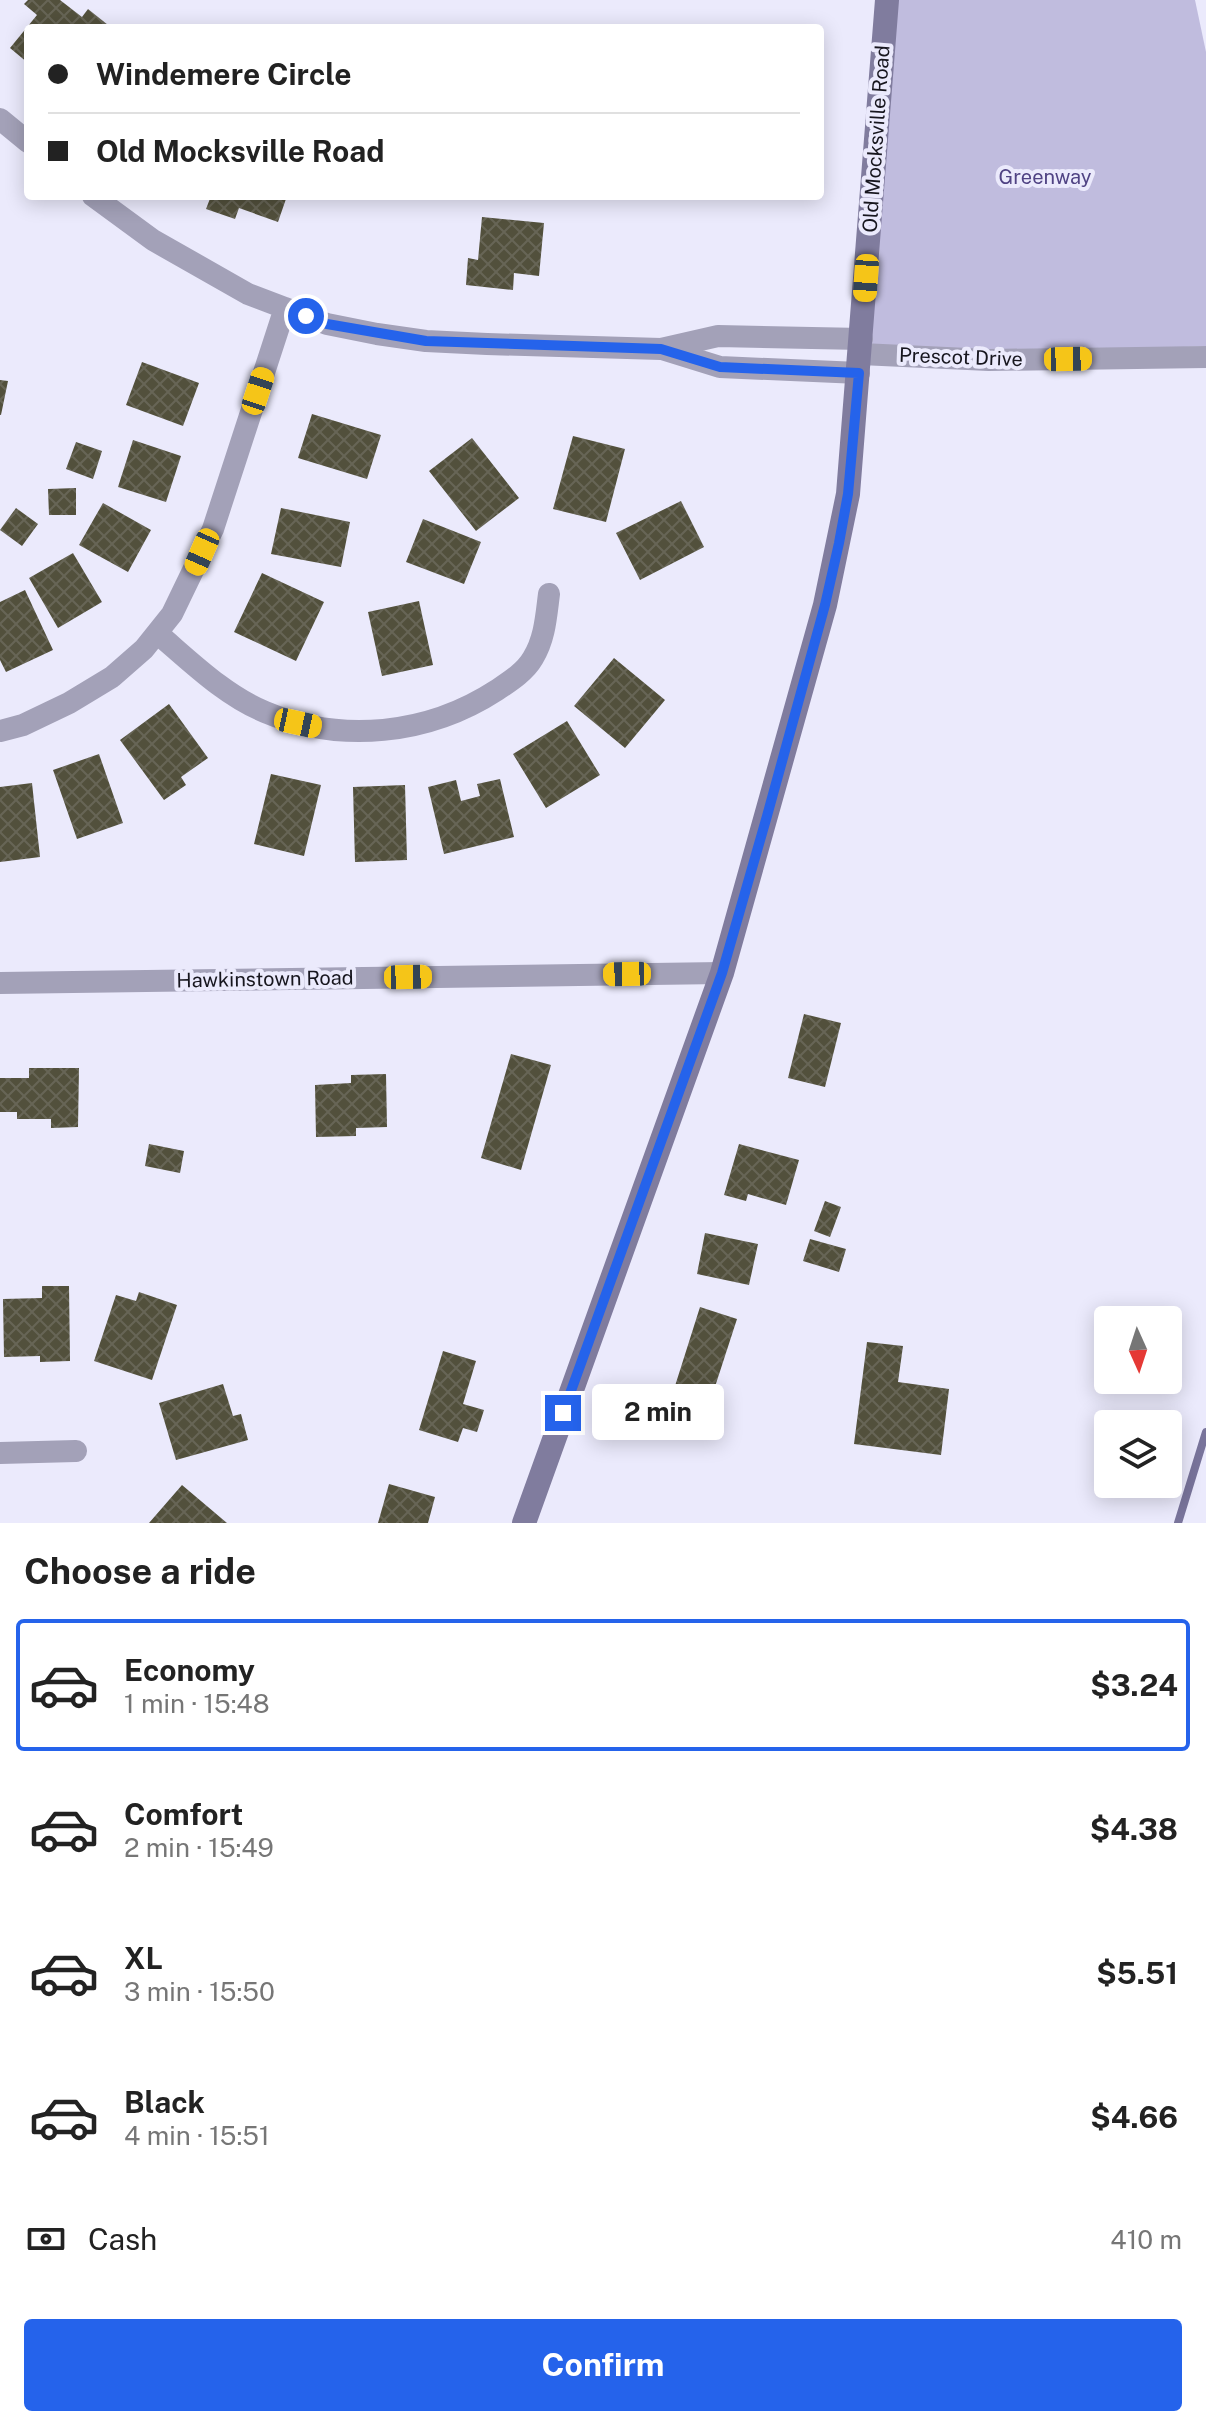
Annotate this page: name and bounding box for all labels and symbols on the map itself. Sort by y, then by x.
street label: Old Mocksville Road [857,45,895,233]
park label: Greenway [999,165,1092,189]
car [852,253,880,303]
route start [288,298,324,334]
street label: Prescot Drive [899,343,1023,371]
car [1044,347,1092,371]
car [239,364,277,418]
car [181,525,223,579]
car [272,706,324,740]
car [603,962,651,986]
street label: Hawkinstown Road [176,965,354,993]
car [384,965,432,989]
north arrow [1094,1306,1182,1394]
callout: 2 min [591,1385,723,1441]
route end [545,1395,581,1431]

